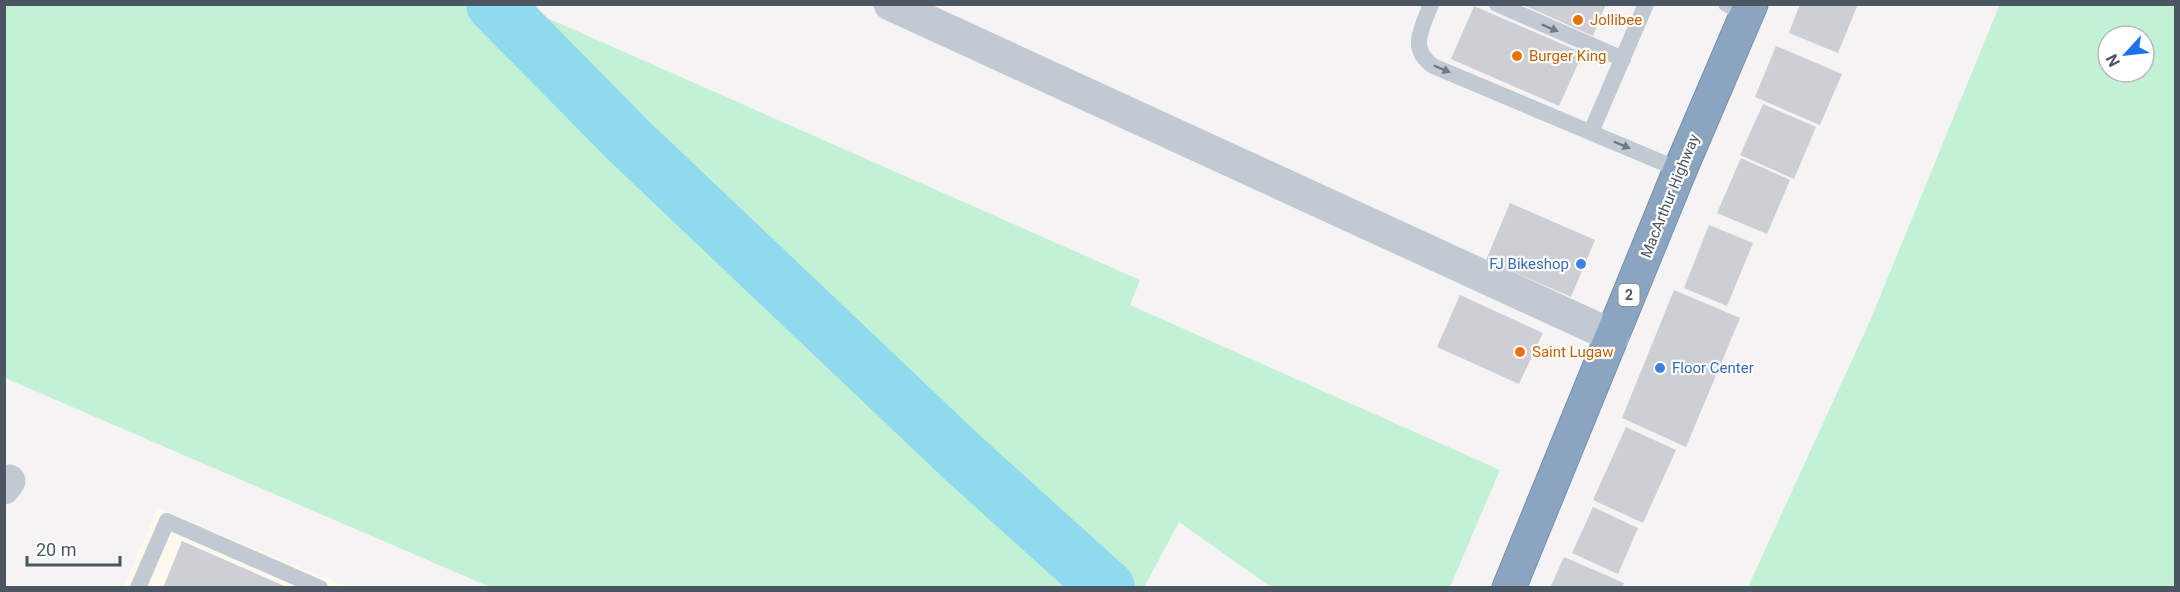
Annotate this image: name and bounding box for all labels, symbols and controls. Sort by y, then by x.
place label: Jollibee [1590,11,1642,29]
marker: Jollibee [1571,13,1585,27]
one-way arrow [1542,23,1559,32]
north arrow [2096,24,2156,84]
place label: Burger King [1529,47,1607,65]
marker: Burger King [1510,49,1524,63]
text: N [2102,51,2124,70]
one-way arrow [1434,64,1452,74]
street label: MacArthur Highway [1637,131,1703,261]
one-way arrow [1613,141,1631,150]
place label: FJ Bikeshop [1489,255,1569,273]
marker: FJ Bikeshop [1574,257,1588,271]
road number: 2 [1618,284,1640,306]
place label: Saint Lugaw [1532,343,1614,361]
marker: Saint Lugaw [1513,345,1527,359]
place label: Floor Center [1672,359,1754,377]
marker: Floor Center [1653,361,1667,375]
scale bar [27,529,120,567]
text: 20 m [36,539,76,560]

